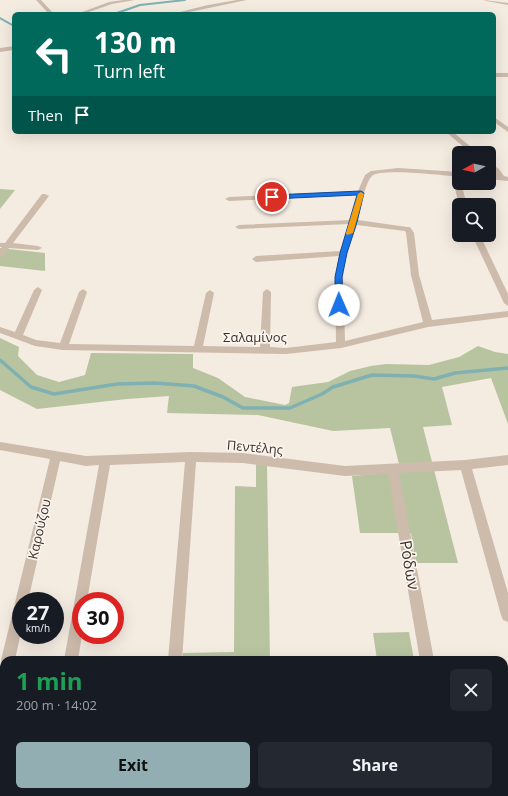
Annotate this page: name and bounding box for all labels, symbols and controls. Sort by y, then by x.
text: 130 m [94,23,177,61]
icon: left [28,28,80,80]
text: Turn left [94,59,165,83]
icon: arrive [71,104,93,126]
text: Then [28,105,63,125]
north arrow [452,146,496,190]
map controls [452,146,496,242]
pin [255,180,289,214]
icon: arrive [261,186,283,208]
button: search [452,198,496,242]
position arrow [318,284,360,326]
street label: Σαλαμίνος [223,328,287,346]
street label: Πεντέλης [226,436,284,458]
street label: Καρούζου [23,497,55,561]
street label: Ρόδων [395,539,425,592]
speed limit sign: 30 [72,592,124,644]
text: 27 [27,599,49,626]
text: km/h [26,621,50,635]
text: 1 min [16,664,83,697]
button: close [450,669,492,711]
text: 200 m · 14:02 [16,696,97,714]
button: Exit [16,742,250,788]
button: Share [258,742,492,788]

